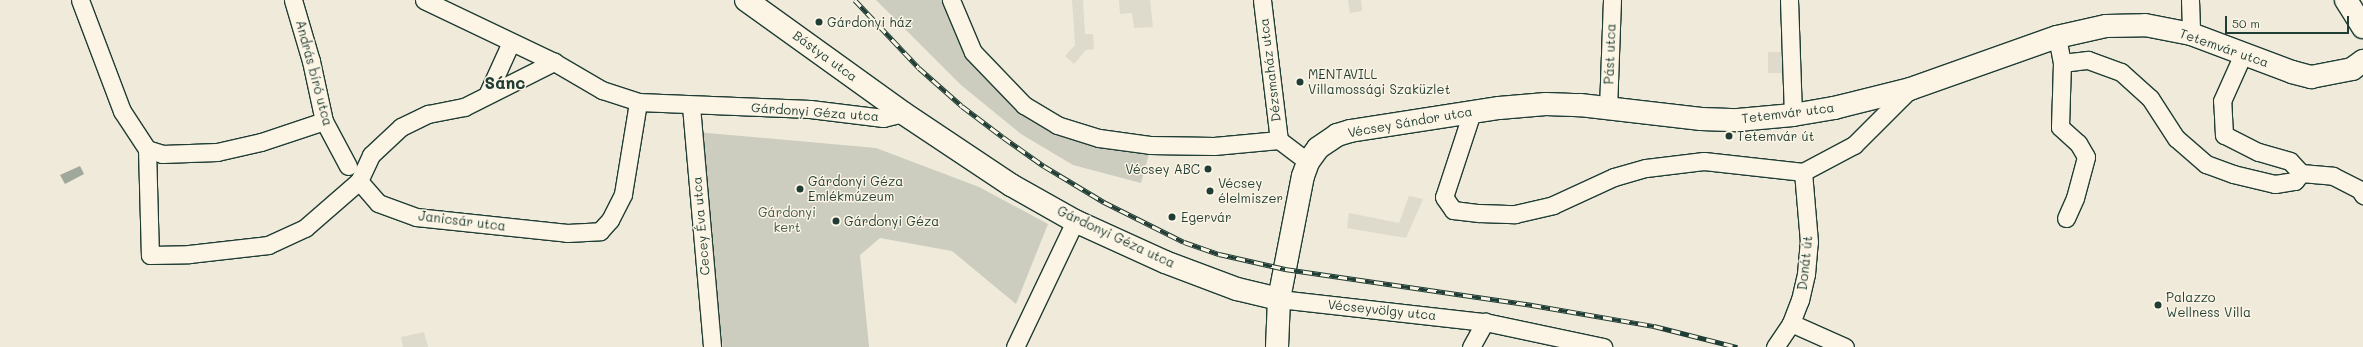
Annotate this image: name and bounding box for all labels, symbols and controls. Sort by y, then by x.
scale bar [2227,8,2351,34]
place label: Gárdonyi ház [827,14,912,30]
text: 50 m [2232,15,2260,31]
marker: Gárdonyi ház [814,17,824,27]
street label: Dézsmaház utca [1256,17,1284,123]
street label: András bíró utca [292,18,336,128]
street label: Pást utca [1601,23,1619,85]
street label: Tetemvár utca [2177,25,2271,71]
street label: Bástya utca [790,27,860,85]
place label: MENTAVILL Villamossági Szaküzlet [1308,67,1450,98]
district label: Sánc [484,73,526,93]
marker: MENTAVILL Villamossági Szaküzlet [1295,77,1305,87]
street label: Gárdonyi Géza utca [751,100,879,124]
street label: Tetemvár utca [1741,100,1835,126]
street label: Vécsey Sándor utca [1347,103,1473,141]
place label: Tetemvár út [1737,128,1814,144]
marker: Tetemvár út [1724,131,1734,141]
place label: Vécsey ABC [1125,161,1200,177]
marker: Vécsey ABC [1203,164,1213,174]
place label: Gárdonyi Géza Emlékmúzeum [808,174,903,205]
street label: Cecey Éva utca [689,176,713,276]
place label: Vécsey élelmiszer [1218,176,1283,207]
marker: Gárdonyi Géza Emlékmúzeum [795,184,805,194]
marker: Vécsey élelmiszer [1205,186,1215,196]
street label: Gárdonyi Géza utca [1055,203,1177,271]
park label: Gárdonyi kert [758,205,816,236]
street label: Janicsár utca [418,208,506,234]
place label: Egervár [1181,209,1232,225]
marker: Egervár [1166,211,1178,223]
place label: Gárdonyi Géza [844,213,939,229]
marker: Gárdonyi Géza [831,216,841,226]
street label: Donát út [1794,235,1816,291]
place label: Palazzo Wellness Villa [2166,290,2251,321]
street label: Vécseyvölgy utca [1327,297,1437,323]
marker: Palazzo Wellness Villa [2153,300,2163,310]

